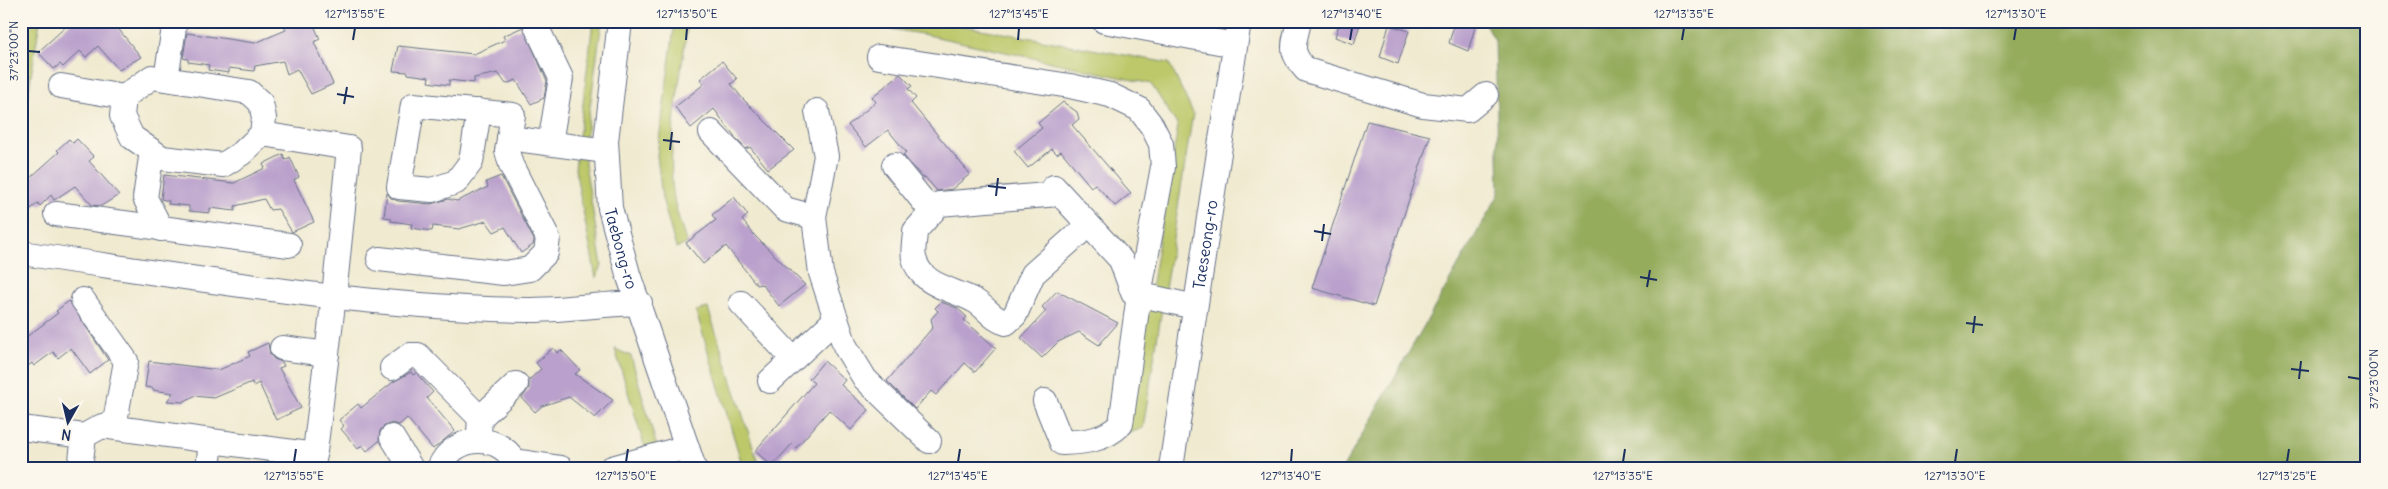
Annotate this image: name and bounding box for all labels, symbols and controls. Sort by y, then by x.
text: 127°13'55"E [325,6,385,21]
text: 127°13'50"E [656,6,718,21]
text: 127°13'45"E [989,6,1049,21]
text: 127°13'40"E [1322,6,1382,21]
text: 127°13'35"E [1654,6,1714,21]
text: 127°13'30"E [1986,6,2046,21]
text: 37°23'00"N [6,21,21,81]
street label: Taeseong-ro [1188,199,1222,291]
street label: Taebong-ro [600,206,642,292]
text: 37°23'00"N [2366,349,2381,409]
north arrow [42,396,92,446]
text: N [60,425,72,444]
text: 127°13'55"E [264,468,324,483]
text: 127°13'50"E [595,468,657,483]
text: 127°13'45"E [928,468,988,483]
text: 127°13'40"E [1261,468,1321,483]
text: 127°13'35"E [1593,468,1653,483]
text: 127°13'30"E [1925,468,1985,483]
text: 127°13'25"E [2257,468,2317,483]

